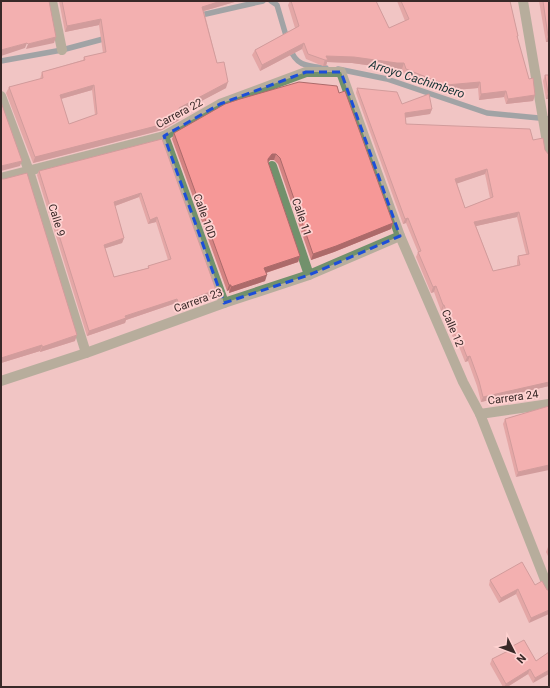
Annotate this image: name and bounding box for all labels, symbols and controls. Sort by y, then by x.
water label: Arroyo Cachimbero [367,57,467,101]
street label: Carrera 22 [154,96,205,131]
street label: Calle 10D [190,192,219,240]
street label: Calle 11 [289,196,314,238]
street label: Calle 9 [45,202,68,238]
street label: Carrera 23 [172,286,224,315]
street label: Calle 12 [439,308,466,349]
street label: Carrera 24 [487,388,539,407]
north arrow [494,632,534,672]
text: N [513,651,528,666]

